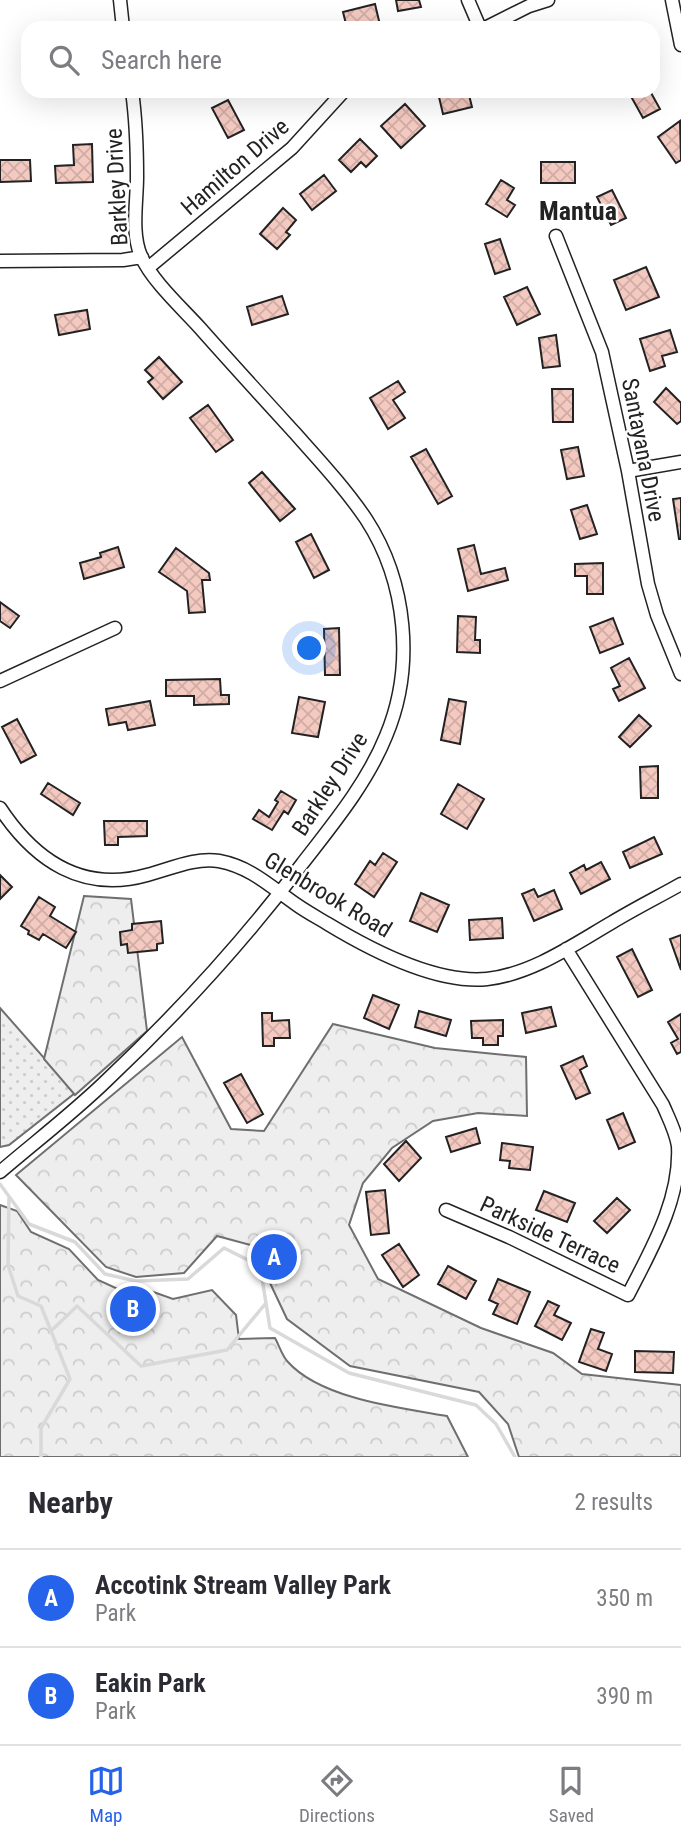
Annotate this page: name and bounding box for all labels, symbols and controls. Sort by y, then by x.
search box [21,21,660,98]
icon: search [45,41,83,79]
text: Search here [101,45,222,75]
street label: Hamilton Drive [176,113,294,221]
street label: Barkley Drive [100,128,134,246]
district label: Mantua [539,196,617,226]
street label: Santayana Drive [616,376,670,524]
your location [292,631,326,665]
street label: Barkley Drive [287,727,373,841]
street label: Glenbrook Road [259,846,397,944]
street label: Parkside Terrace [476,1191,624,1279]
pin: A [251,1231,297,1283]
pin: B [110,1283,156,1335]
text: Nearby [28,1485,113,1520]
text: 2 results [575,1489,653,1516]
text: Accotink Stream Valley Park [95,1570,391,1600]
text: A [44,1585,58,1612]
text: 350 m [596,1585,653,1612]
text: Park [95,1600,136,1627]
text: Eakin Park [95,1668,206,1698]
text: B [45,1683,57,1710]
text: 390 m [596,1683,653,1710]
text: Park [95,1698,136,1725]
tab: Map [87,1762,125,1827]
tab: Directions [299,1762,375,1827]
tab: Saved [549,1762,594,1827]

